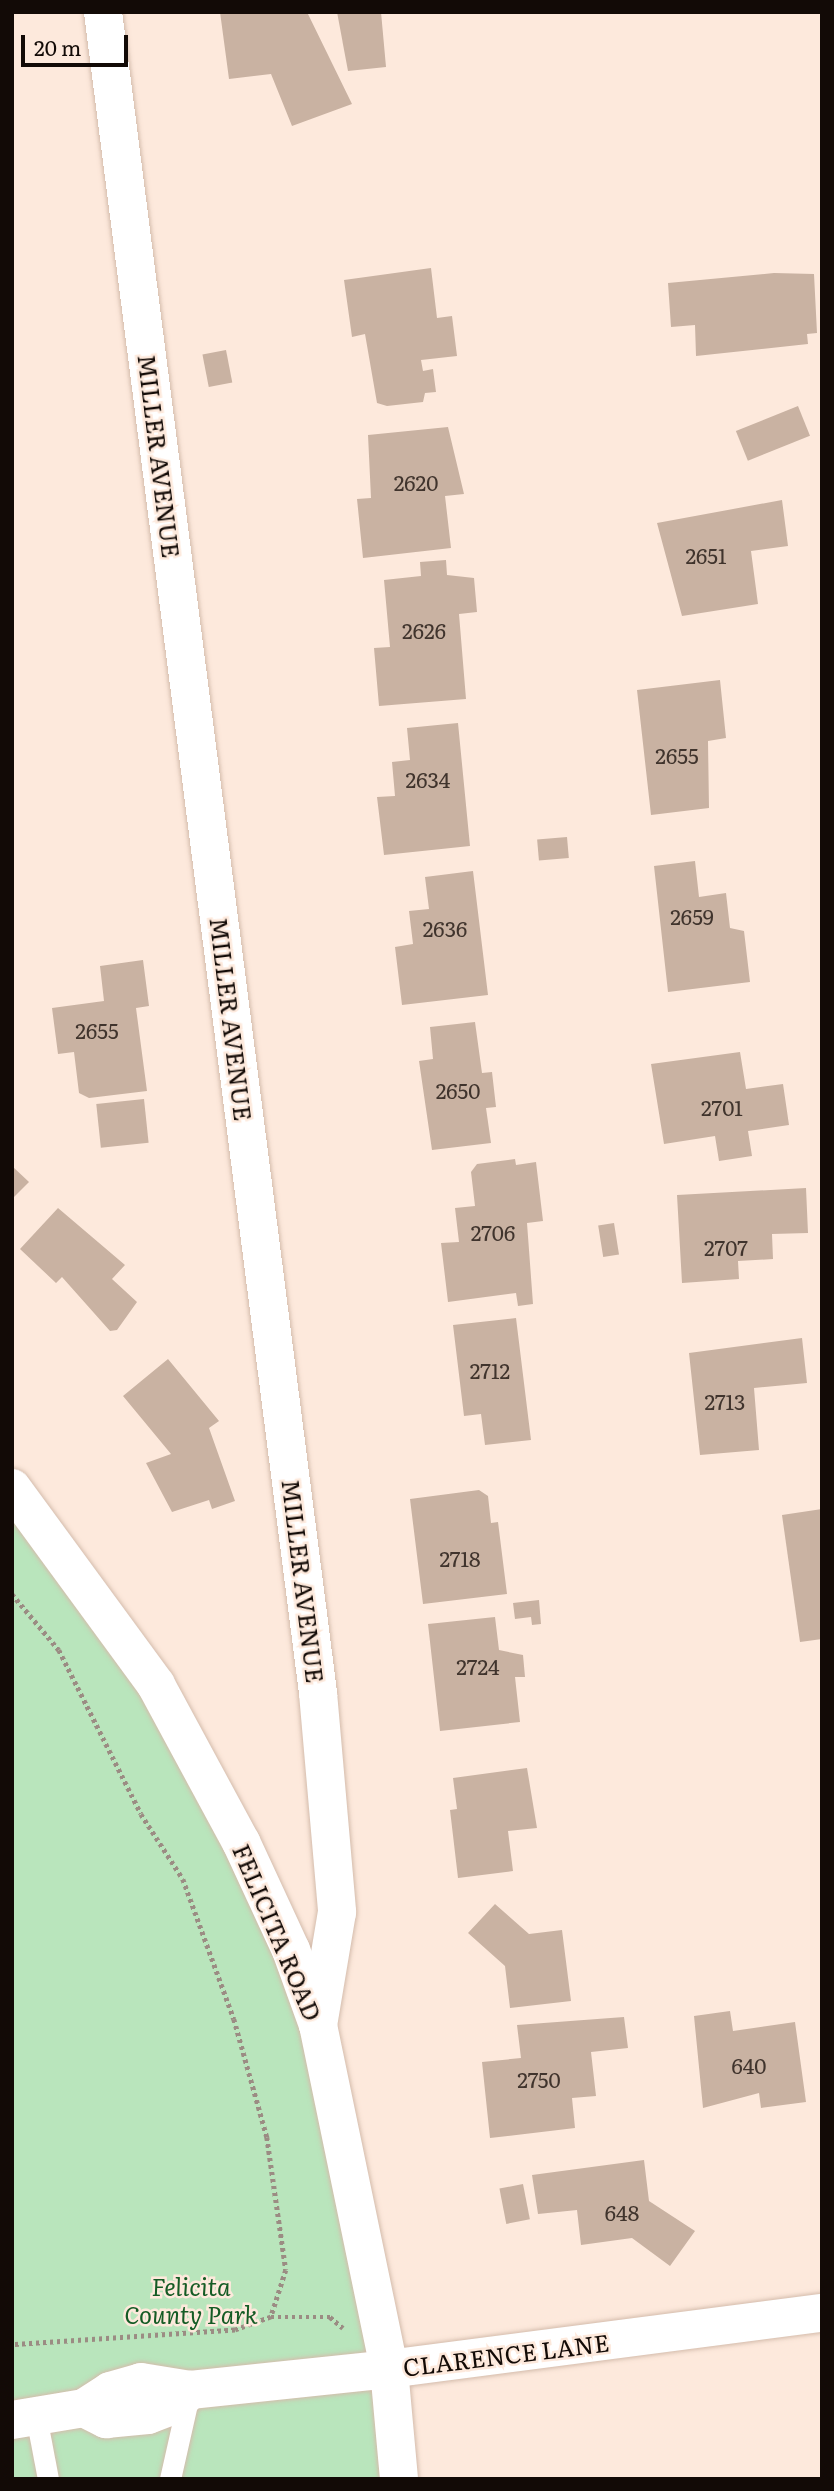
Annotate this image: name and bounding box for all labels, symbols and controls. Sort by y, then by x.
scale bar [24,21,131,65]
text: 20 m [34,31,81,62]
street label: MILLER AVENUE [133,353,187,559]
house number: 2620 [394,469,438,495]
house number: 2651 [685,542,727,568]
house number: 2626 [402,617,446,643]
house number: 2655 [655,742,699,768]
house number: 2634 [406,766,450,792]
house number: 2659 [670,903,714,929]
house number: 2636 [423,915,467,941]
street label: MILLER AVENUE [205,916,259,1122]
house number: 2655 [75,1017,119,1043]
house number: 2650 [436,1077,480,1103]
house number: 2701 [701,1094,743,1120]
house number: 2706 [471,1219,515,1245]
house number: 2707 [704,1234,748,1260]
house number: 2712 [470,1357,510,1383]
house number: 2713 [704,1388,746,1414]
street label: MILLER AVENUE [277,1478,331,1684]
house number: 2718 [439,1545,481,1571]
house number: 2724 [456,1653,500,1679]
street label: FELICITA ROAD [228,1839,328,2025]
house number: 640 [732,2052,766,2078]
house number: 2750 [517,2066,561,2092]
house number: 648 [605,2199,639,2225]
park label: Felicita County Park [124,2272,258,2328]
street label: CLARENCE LANE [401,2327,611,2381]

